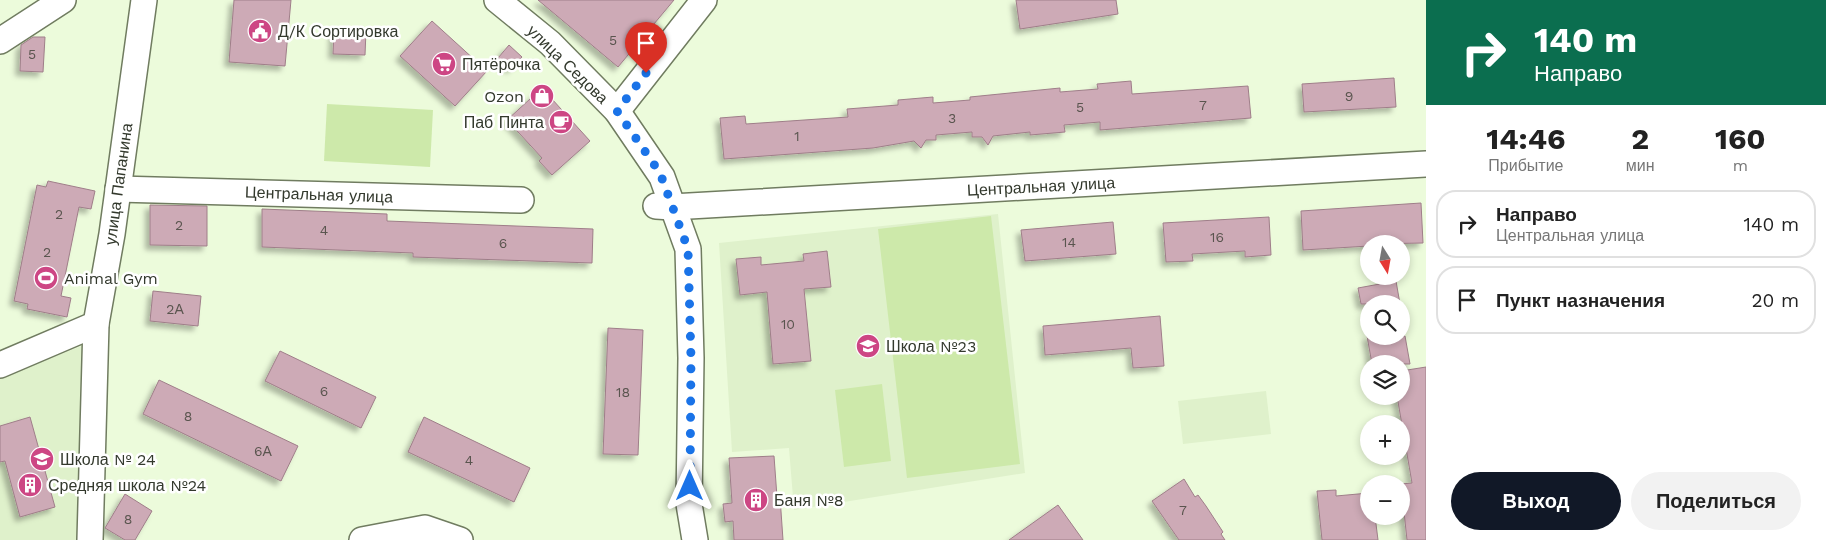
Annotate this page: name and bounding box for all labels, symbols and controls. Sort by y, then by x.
public building icon: Д/К Сортировка [247,18,273,44]
text: 140 m [1534,19,1637,61]
icon: right [1451,20,1516,85]
street label: улица Седова [523,21,612,108]
place label: Д/К Сортировка [278,22,399,41]
pin [625,22,667,73]
icon: arrive [632,29,660,57]
house number: 5 [609,32,617,48]
house number: 5 [28,46,36,62]
supermarket icon: Пятёрочка [431,51,457,77]
place label: Пятёрочка [462,55,541,74]
text: Направо [1534,61,1622,86]
shop icon: Ozon [529,83,555,109]
place label: Ozon [484,87,524,106]
house number: 9 [1345,88,1353,104]
house number: 7 [1199,97,1207,113]
house number: 5 [1076,99,1084,115]
cafe icon: Паб Пинта [548,109,574,135]
house number: 3 [948,110,956,126]
place label: Паб Пинта [464,113,544,132]
text: 14:46 [1486,121,1566,156]
text: 2 [1631,121,1649,156]
text: 160 [1715,121,1766,156]
street label: улица Папанина [101,122,136,246]
house number: 1 [794,128,800,144]
text: Прибытие [1488,156,1564,175]
text: мин [1626,156,1655,175]
text: m [1733,156,1748,175]
street label: Центральная улица [967,173,1116,200]
street label: Центральная улица [245,182,393,207]
text: Направо [1496,203,1577,226]
house number: 2 [55,206,63,222]
icon: right [1453,210,1481,238]
text: 140 m [1744,213,1799,236]
house number: 2 [175,217,183,233]
house number: 4 [320,222,328,238]
text: Центральная улица [1496,226,1644,245]
house number: 16 [1210,229,1224,245]
house number: 14 [1062,234,1076,250]
house number: 6 [499,235,507,251]
north arrow [1360,235,1410,285]
map controls [1360,235,1410,525]
house number: 2 [43,244,51,260]
sports icon: Animal Gym [33,265,59,291]
place label: Animal Gym [64,269,158,288]
icon: arrive [1453,286,1481,314]
text: Пункт назначения [1496,289,1665,312]
text: 20 m [1752,289,1799,312]
button: search [1360,295,1410,345]
house number: 2А [166,301,184,317]
house number: 10 [781,316,795,332]
school or university icon: Школа №23 [855,333,881,359]
place label: Школа №23 [886,337,976,356]
button: layers [1360,355,1410,405]
house number: 6 [320,383,328,399]
house number: 18 [616,384,630,400]
house number: 8 [184,408,192,424]
button: + [1360,415,1410,465]
house number: 6А [254,443,273,459]
school or university icon: Школа № 24 [29,446,55,472]
place label: Школа № 24 [60,450,156,469]
house number: 4 [465,452,473,468]
position arrow [663,459,715,511]
building icon: Средняя школа №24 [17,472,43,498]
button: Выход [1451,472,1621,530]
button: Поделиться [1631,472,1801,530]
button: − [1360,475,1410,525]
place label: Средняя школа №24 [48,476,207,495]
building icon: Баня №8 [743,487,769,513]
place label: Баня №8 [774,491,844,510]
house number: 7 [1179,502,1187,518]
house number: 8 [124,511,132,527]

